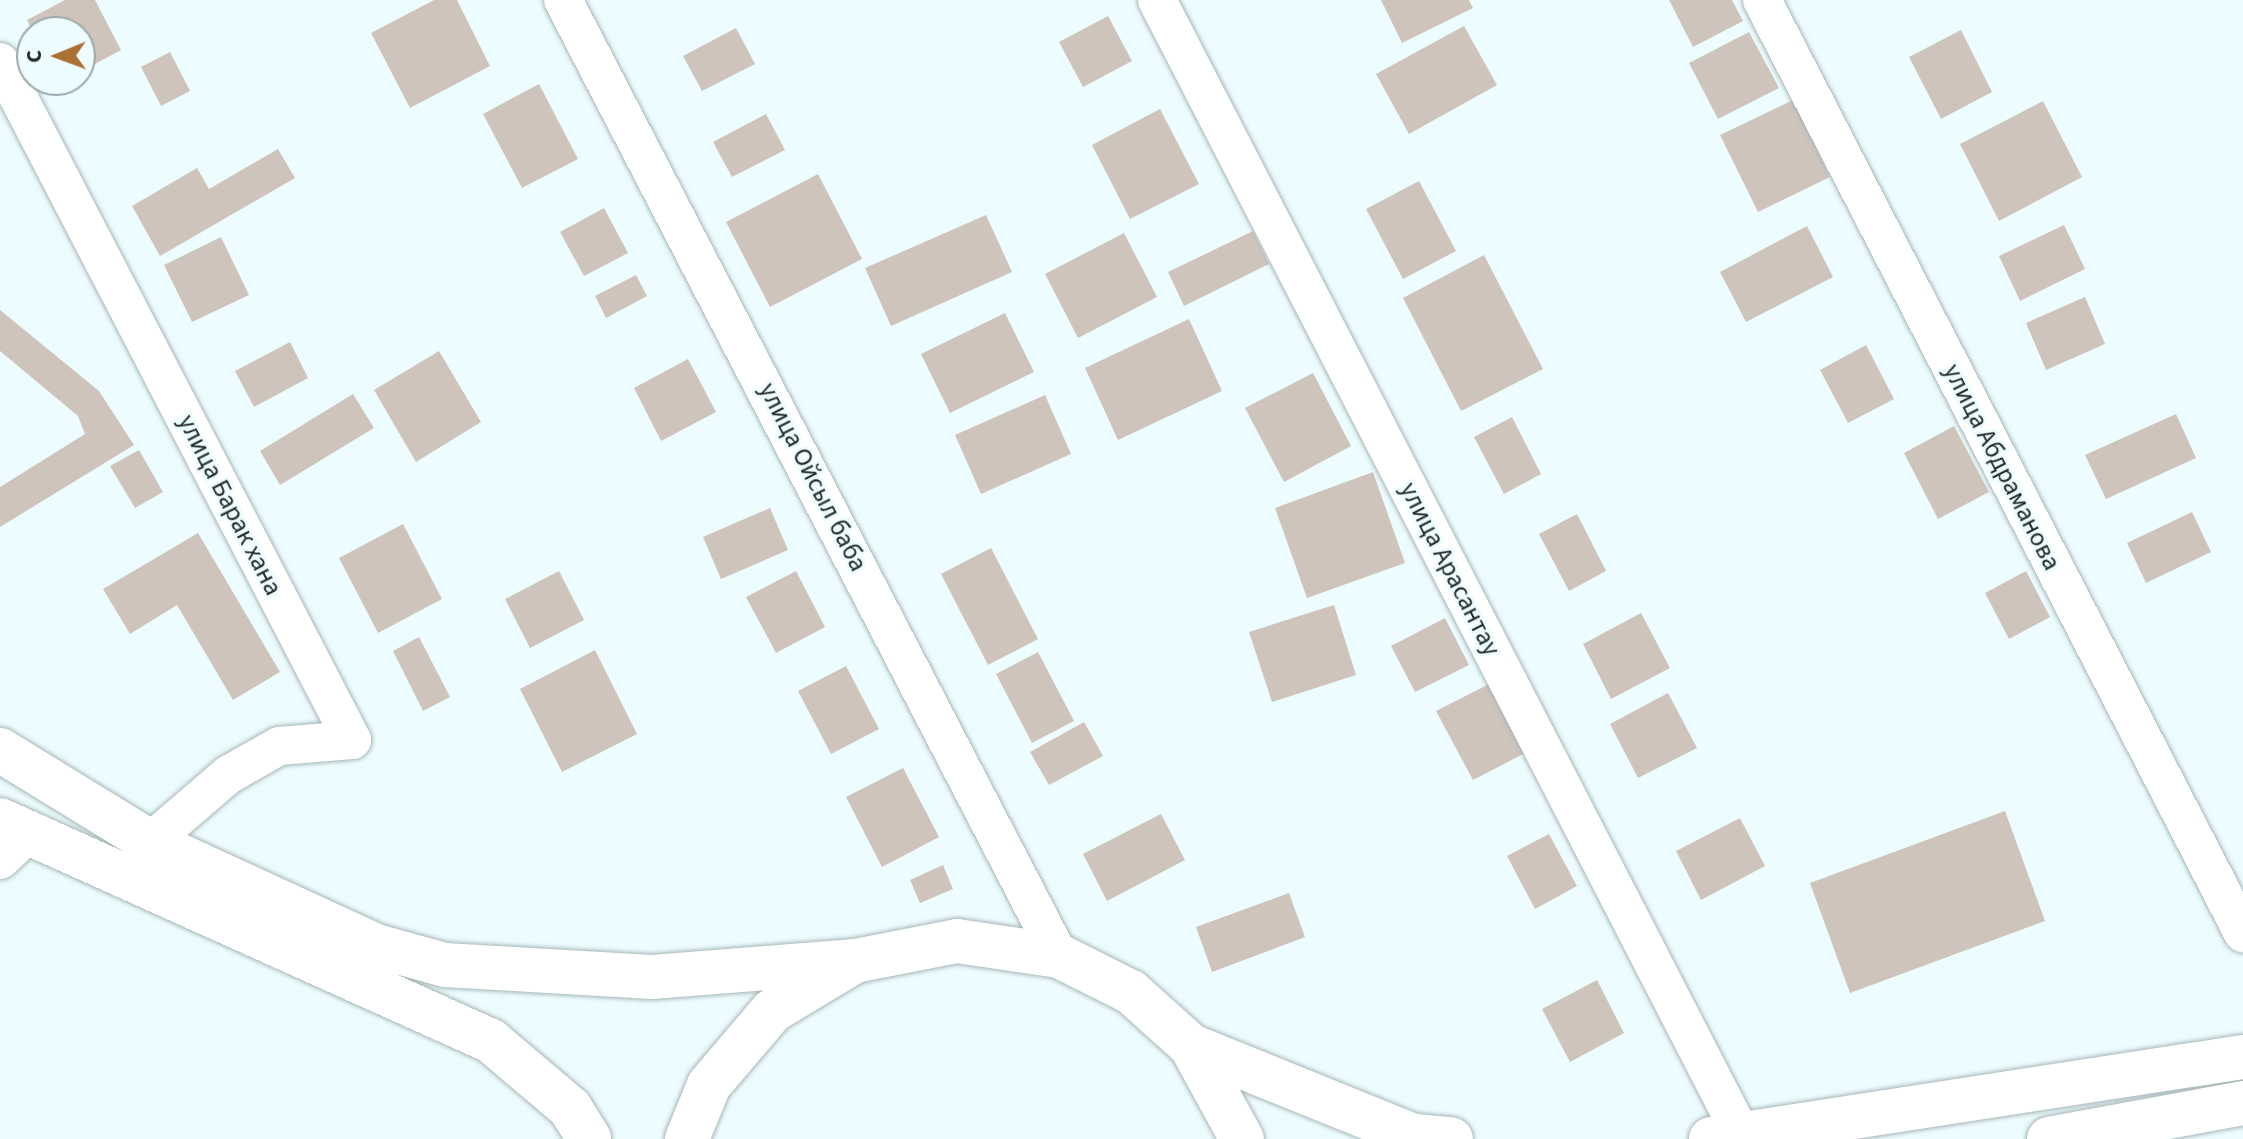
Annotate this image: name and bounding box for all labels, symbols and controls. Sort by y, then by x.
north arrow [16,16,96,96]
text: С [18,50,50,63]
street label: улица Абдраманова [1936,359,2068,575]
street label: улица Ойсыл баба [752,377,874,577]
street label: улица Барак хана [171,409,289,601]
street label: улица Арасантау [1393,477,1507,661]

